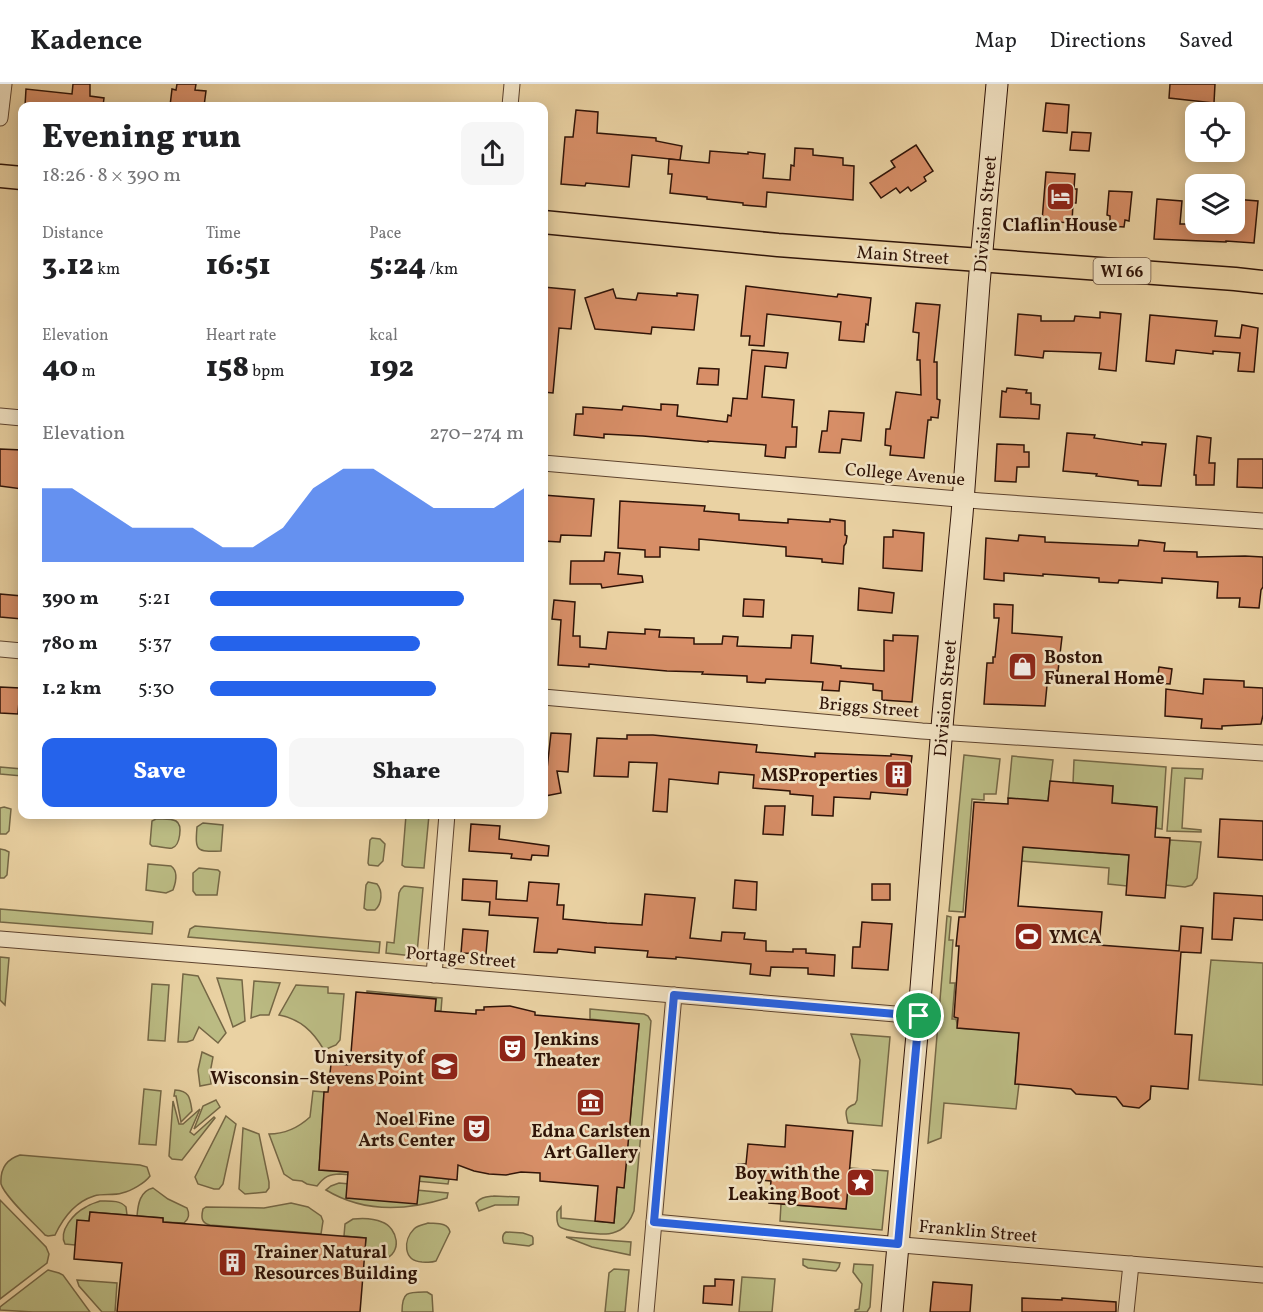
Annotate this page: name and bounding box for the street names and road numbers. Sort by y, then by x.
street label: Division Street [969,154,1004,274]
street label: Main Street [856,241,950,272]
road number: WI 66 [1094,258,1150,284]
street label: College Avenue [844,458,966,493]
street label: Division Street [929,638,964,758]
street label: Briggs Street [817,692,920,725]
street label: Portage Street [404,941,517,976]
street label: Franklin Street [918,1215,1038,1250]

